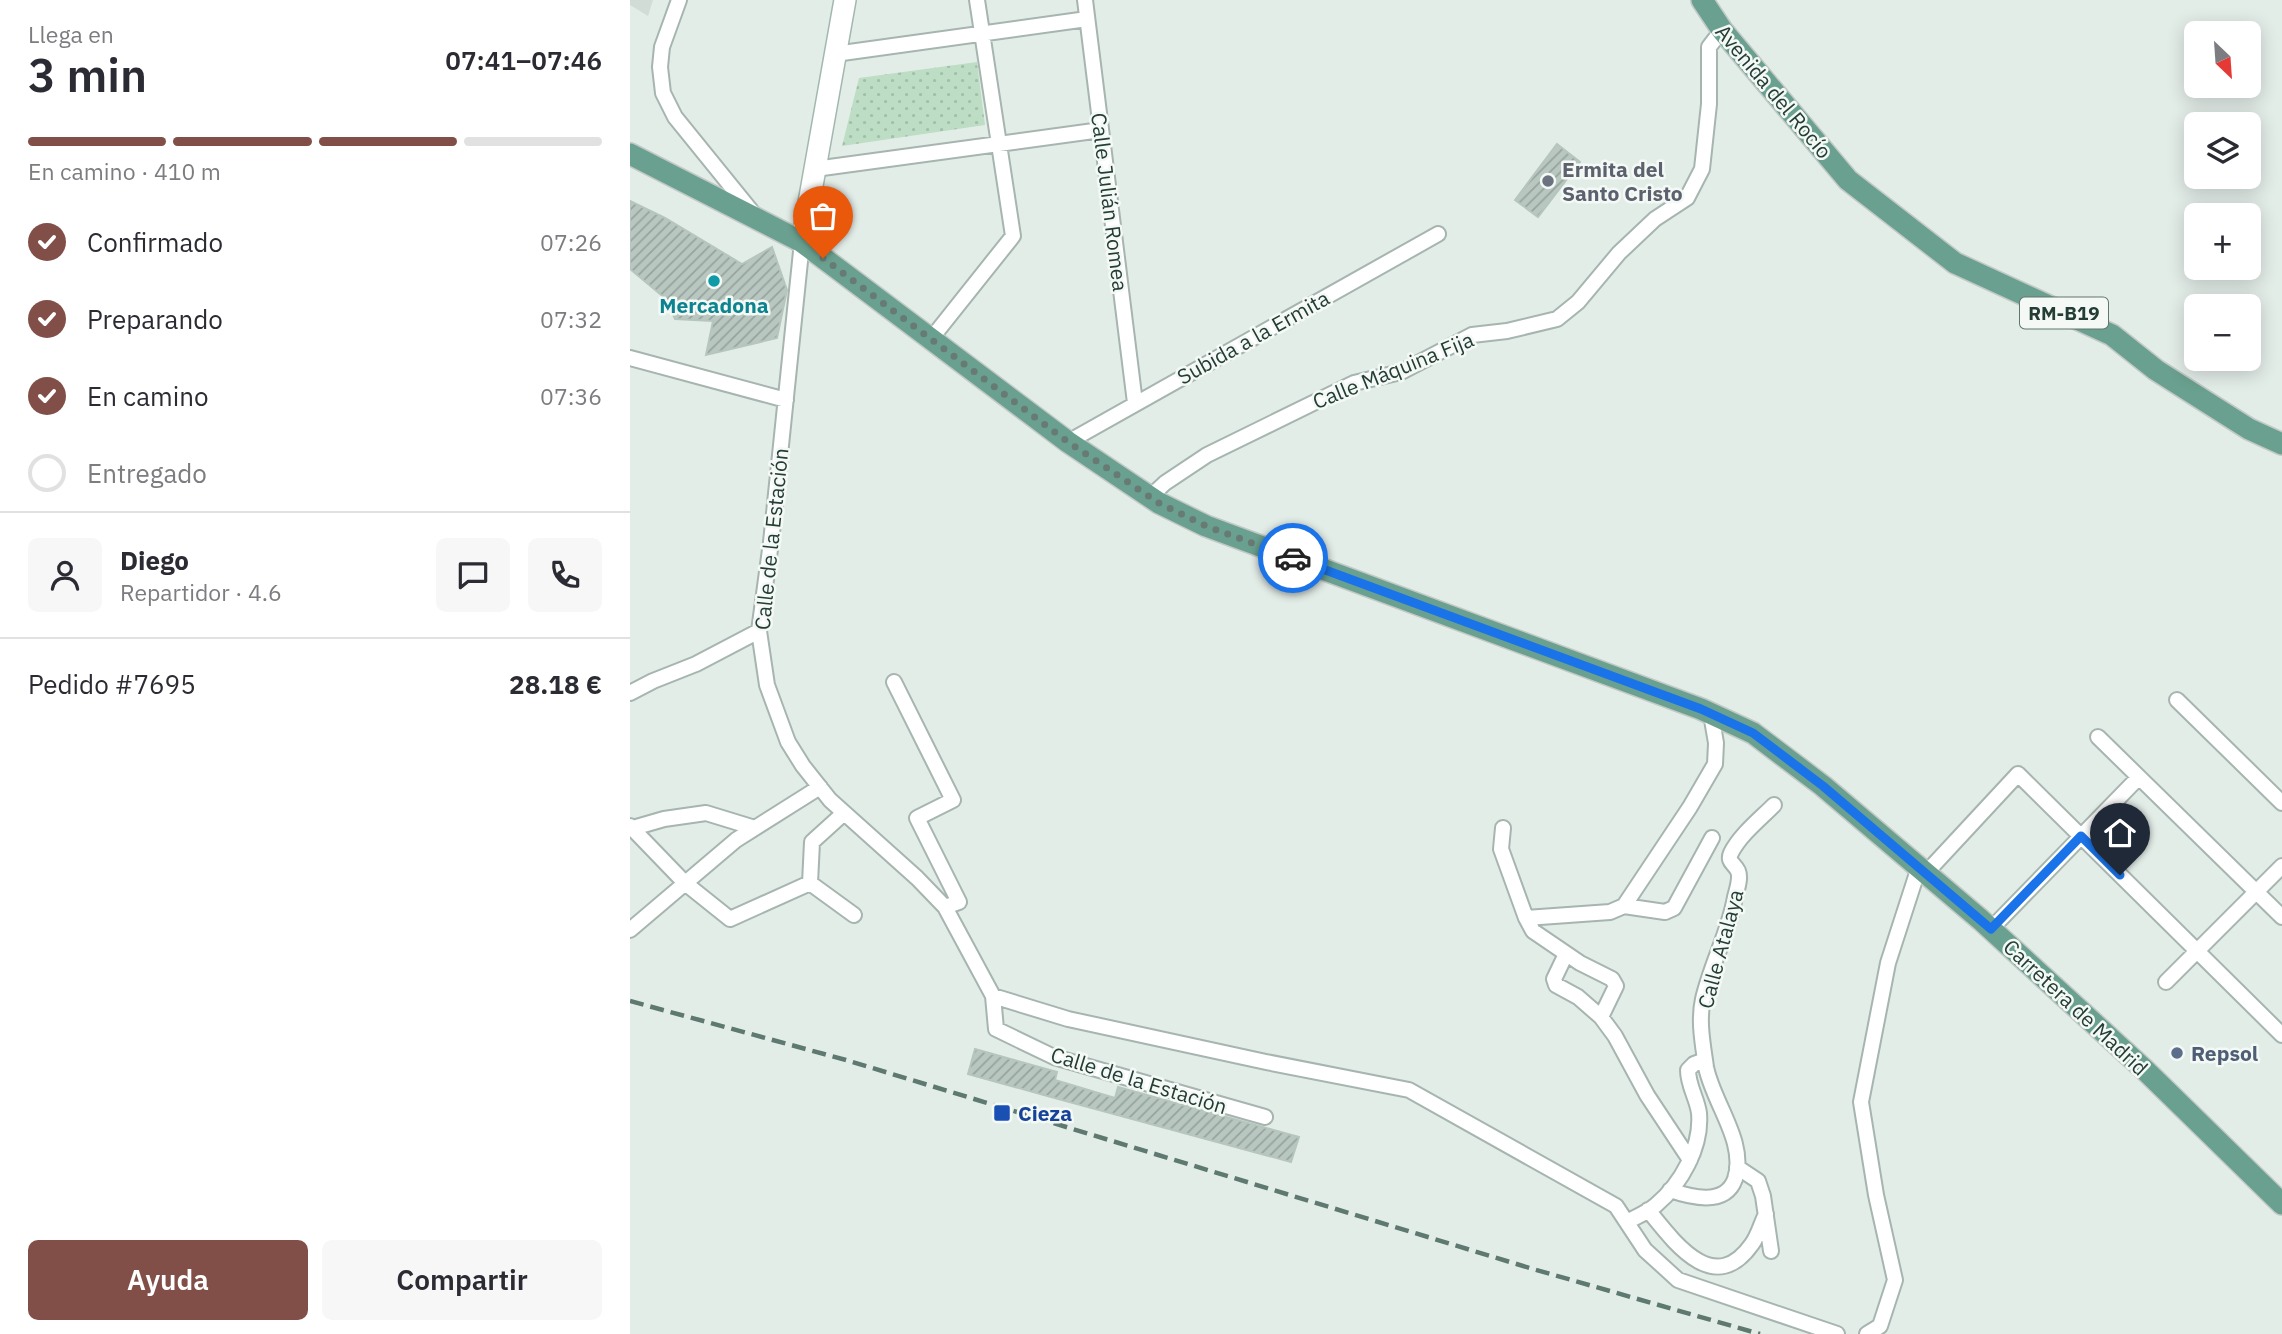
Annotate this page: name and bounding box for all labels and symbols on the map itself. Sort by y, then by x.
street label: Avenida del Rocío [1710,18,1838,164]
north arrow [2184,21,2261,98]
street label: Calle Julián Romea [1085,111,1135,293]
place label: Ermita del Santo Cristo [1562,155,1683,207]
marker: Ermita del Santo Cristo [1540,173,1556,189]
pin [793,186,853,258]
marker: Mercadona [706,273,722,289]
street label: Subida a la Ermita [1172,284,1334,390]
place label: Mercadona [659,291,769,319]
road number: RM-B19 [2020,298,2108,328]
street label: Calle Máquina Fija [1308,325,1478,415]
street label: Calle de la Estación [748,447,794,631]
courier [1258,523,1328,593]
pin [2090,803,2150,875]
street label: Calle Atalaya [1691,886,1749,1012]
street label: Carretera de Madrid [1998,933,2154,1081]
place label: Repsol [2191,1039,2258,1067]
street label: Calle de la Estación [1047,1040,1231,1120]
marker: Repsol [2169,1045,2185,1061]
place label: Cieza [1018,1099,1072,1127]
marker: Cieza [992,1103,1012,1123]

